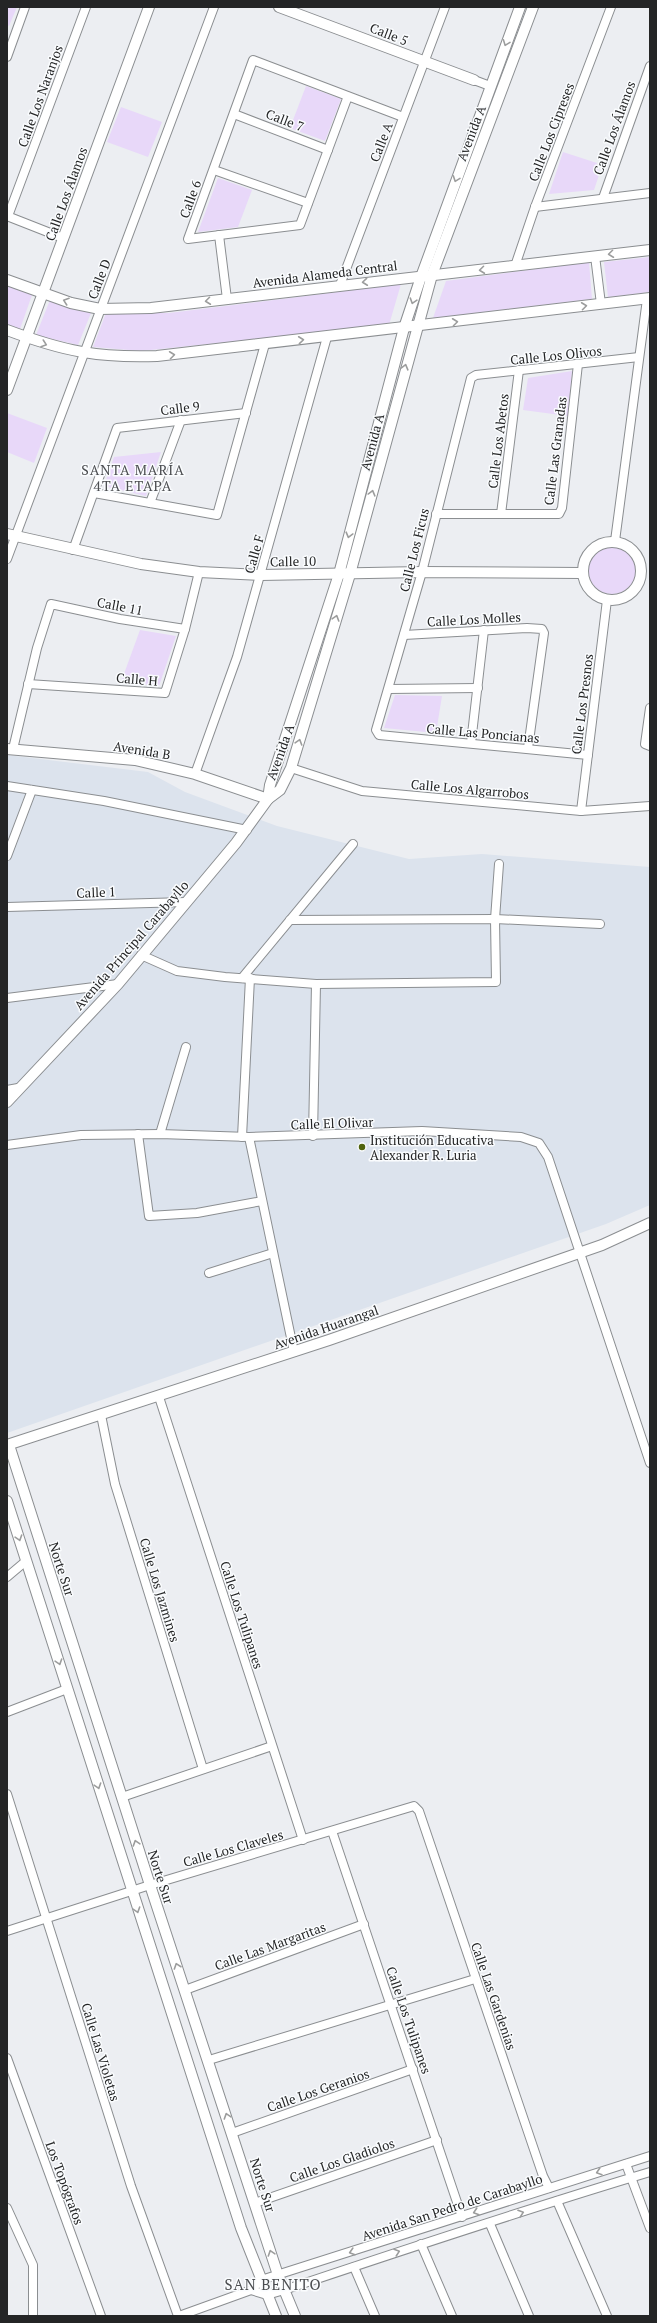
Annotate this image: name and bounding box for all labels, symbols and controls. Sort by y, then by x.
street label: Calle 5 [367,19,411,49]
one-way arrow [502,40,511,47]
street label: Calle Los Naranjos [13,42,67,150]
street label: Calle Los Álamos [589,79,639,177]
street label: Calle Los Cipreses [524,80,578,184]
street label: Avenida A [452,103,490,163]
street label: Calle 7 [263,105,307,135]
street label: Calle A [365,119,397,164]
street label: Calle Los Álamos [41,145,91,243]
one-way arrow [453,175,461,182]
street label: Calle 6 [175,177,205,221]
one-way arrow [608,250,614,259]
street label: Calle D [83,256,115,302]
street label: Avenida Alameda Central [252,256,399,292]
one-way arrow [479,265,485,274]
one-way arrow [362,277,368,286]
one-way arrow [205,296,212,305]
one-way arrow [62,297,69,306]
one-way arrow [409,297,418,304]
one-way arrow [581,302,587,311]
one-way arrow [452,318,458,327]
one-way arrow [298,336,304,345]
one-way arrow [40,339,47,347]
street label: Calle Los Olivos [509,341,603,369]
one-way arrow [169,350,175,359]
one-way arrow [401,364,409,370]
street label: Calle Los Abetos [483,393,513,489]
street label: Calle Las Granadas [539,396,571,506]
street label: Calle 9 [159,397,201,419]
street label: Avenida A [356,412,388,472]
district label: SANTA MARÍA 4TA ETAPA [81,460,185,495]
one-way arrow [367,489,375,496]
street label: Calle Los Ficus [395,506,433,594]
one-way arrow [346,531,354,538]
street label: Calle F [240,533,268,575]
street label: Calle 10 [270,552,316,570]
street label: Calle 11 [96,593,144,619]
street label: Calle Los Molles [427,608,521,630]
one-way arrow [331,614,340,621]
street label: Calle Los Presnos [567,653,597,755]
street label: Calle H [115,668,159,690]
street label: Calle Las Poncianas [426,719,540,747]
street label: Avenida A [262,722,298,782]
street label: Avenida B [112,737,172,763]
one-way arrow [294,739,303,746]
street label: Calle Los Algarrobos [410,775,530,803]
street label: Avenida Principal Carabayllo [70,876,192,1014]
street label: Calle 1 [76,882,116,902]
street label: Calle El Olivar [290,1113,374,1133]
place label: Institución Educativa Alexander R. Luria [370,1131,494,1164]
marker: Institución Educativa Alexander R. Luria [357,1142,367,1152]
street label: Avenida Huarangal [271,1301,381,1353]
one-way arrow [14,1534,23,1541]
street label: Calle Los Jazmines [136,1536,184,1644]
street label: Norte Sur [45,1540,79,1598]
street label: Calle Los Tulipanes [216,1559,268,1671]
one-way arrow [54,1658,62,1665]
one-way arrow [93,1782,102,1789]
street label: Calle Los Claveles [181,1825,285,1871]
one-way arrow [133,1840,141,1847]
street label: Norte Sur [144,1848,178,1906]
one-way arrow [133,1906,141,1913]
street label: Calle Las Margaritas [212,1918,328,1974]
street label: Calle Las Gardenias [467,1940,521,2052]
one-way arrow [173,1963,182,1970]
street label: Calle Los Tulipanes [382,1964,436,2076]
street label: Calle Las Violetas [77,2001,125,2103]
street label: Calle Los Geranios [264,2064,372,2116]
one-way arrow [223,2113,232,2120]
street label: Calle Los Gladiolos [287,2134,397,2186]
street label: Los Topógrafos [42,2139,88,2227]
street label: Norte Sur [246,2156,280,2214]
one-way arrow [596,2167,603,2176]
street label: Avenida San Pedro de Carabayllo [359,2169,545,2245]
one-way arrow [473,2208,480,2216]
one-way arrow [518,2209,525,2218]
one-way arrow [349,2247,356,2256]
one-way arrow [394,2248,401,2257]
one-way arrow [267,2250,276,2257]
district label: SAN BENITO [224,2274,322,2294]

